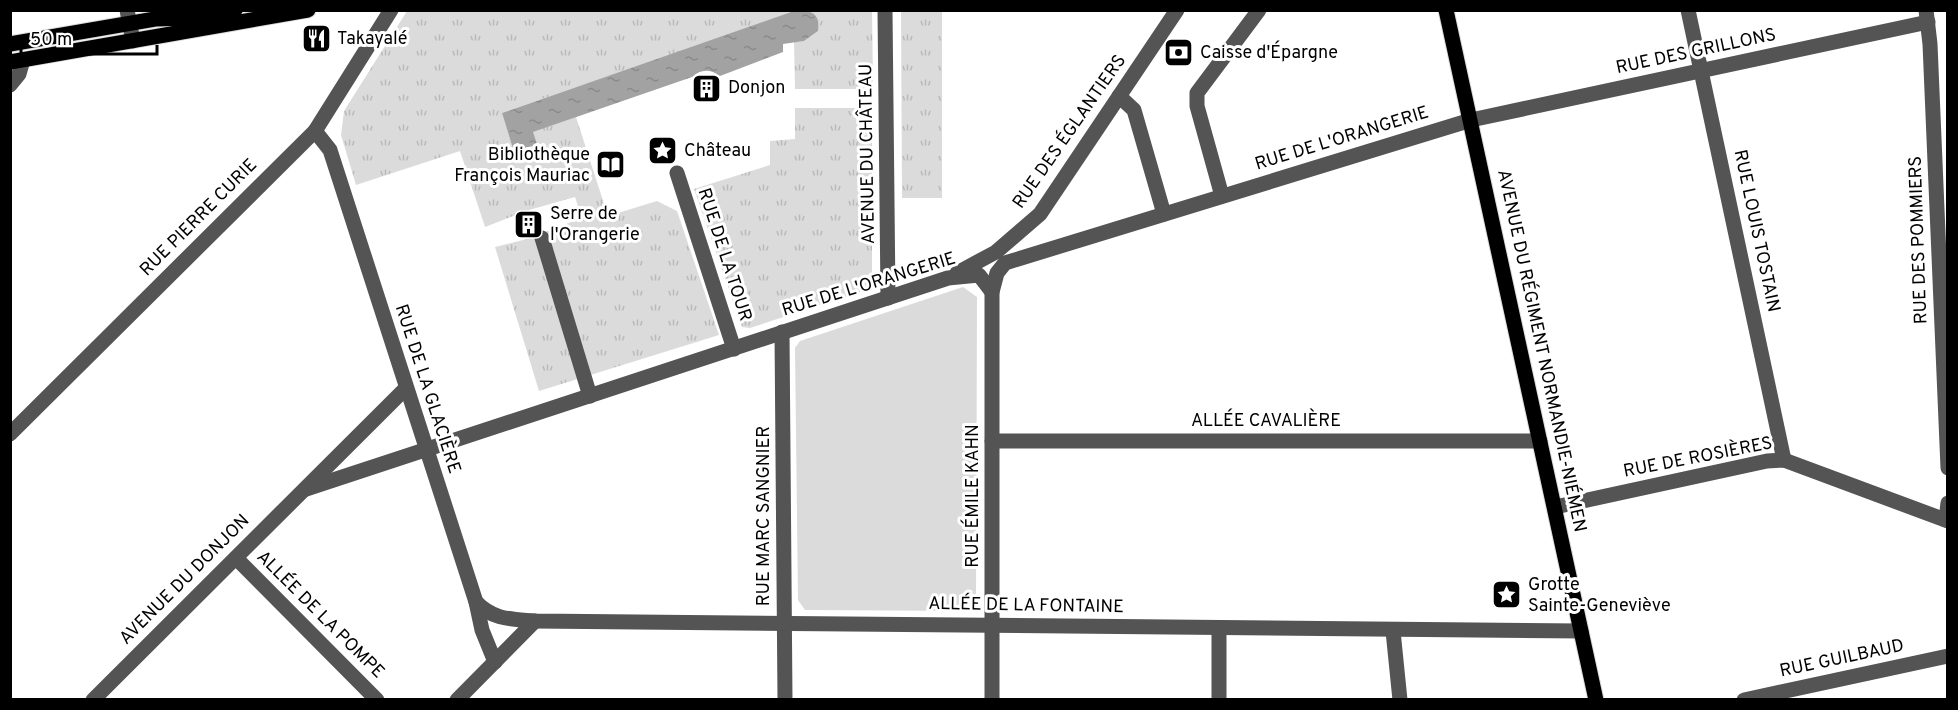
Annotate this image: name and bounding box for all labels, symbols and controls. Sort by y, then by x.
scale bar [21,18,158,56]
restaurant icon: Takayalé [300,23,332,55]
street label: RUE DES GRILLONS [1614,24,1778,80]
place label: Takayalé [337,28,407,51]
text: 50 m [30,29,72,52]
bank icon: Caisse d'Épargne [1163,37,1195,69]
place label: Caisse d'Épargne [1200,40,1338,65]
street label: RUE DES ÉGLANTIERS [1006,49,1132,214]
street label: AVENUE DU CHÂTEAU [853,63,881,245]
building icon: Donjon [691,72,723,104]
place label: Donjon [728,77,785,100]
street label: RUE DE L'ORANGERIE [1252,102,1432,176]
place icon: Château [647,135,679,167]
place label: Château [684,140,751,163]
place label: Bibliothèque François Mauriac [454,144,590,188]
street label: RUE LOUIS TOSTAIN [1728,148,1784,314]
library icon: Bibliothèque François Mauriac [595,149,627,181]
street label: RUE PIERRE CURIE [135,154,263,282]
street label: RUE DES POMMIERS [1905,155,1933,325]
street label: AVENUE DU RÉGIMENT NORMANDIE-NIÉMEN [1491,167,1593,534]
street label: RUE DE LA TOUR [692,185,756,325]
place label: Serre de l'Orangerie [550,203,640,247]
building icon: Serre de l'Orangerie [513,208,545,240]
street label: RUE DE L'ORANGERIE [779,248,959,322]
street label: RUE DE LA GLACIÈRE [389,301,467,477]
street label: ALLÉE CAVALIÈRE [1191,408,1341,433]
street label: RUE ÉMILE KAHN [960,424,985,568]
street label: RUE MARC SANGNIER [753,426,776,606]
street label: RUE DE ROSIÈRES [1621,430,1774,484]
street label: AVENUE DU DONJON [115,510,255,650]
street label: ALLÉE DE LA POMPE [251,545,390,684]
place label: Grotte Sainte-Geneviève [1528,574,1671,618]
place icon: Grotte Sainte-Geneviève [1491,579,1523,611]
street label: ALLÉE DE LA FONTAINE [928,591,1124,619]
street label: RUE GUILBAUD [1778,635,1906,683]

